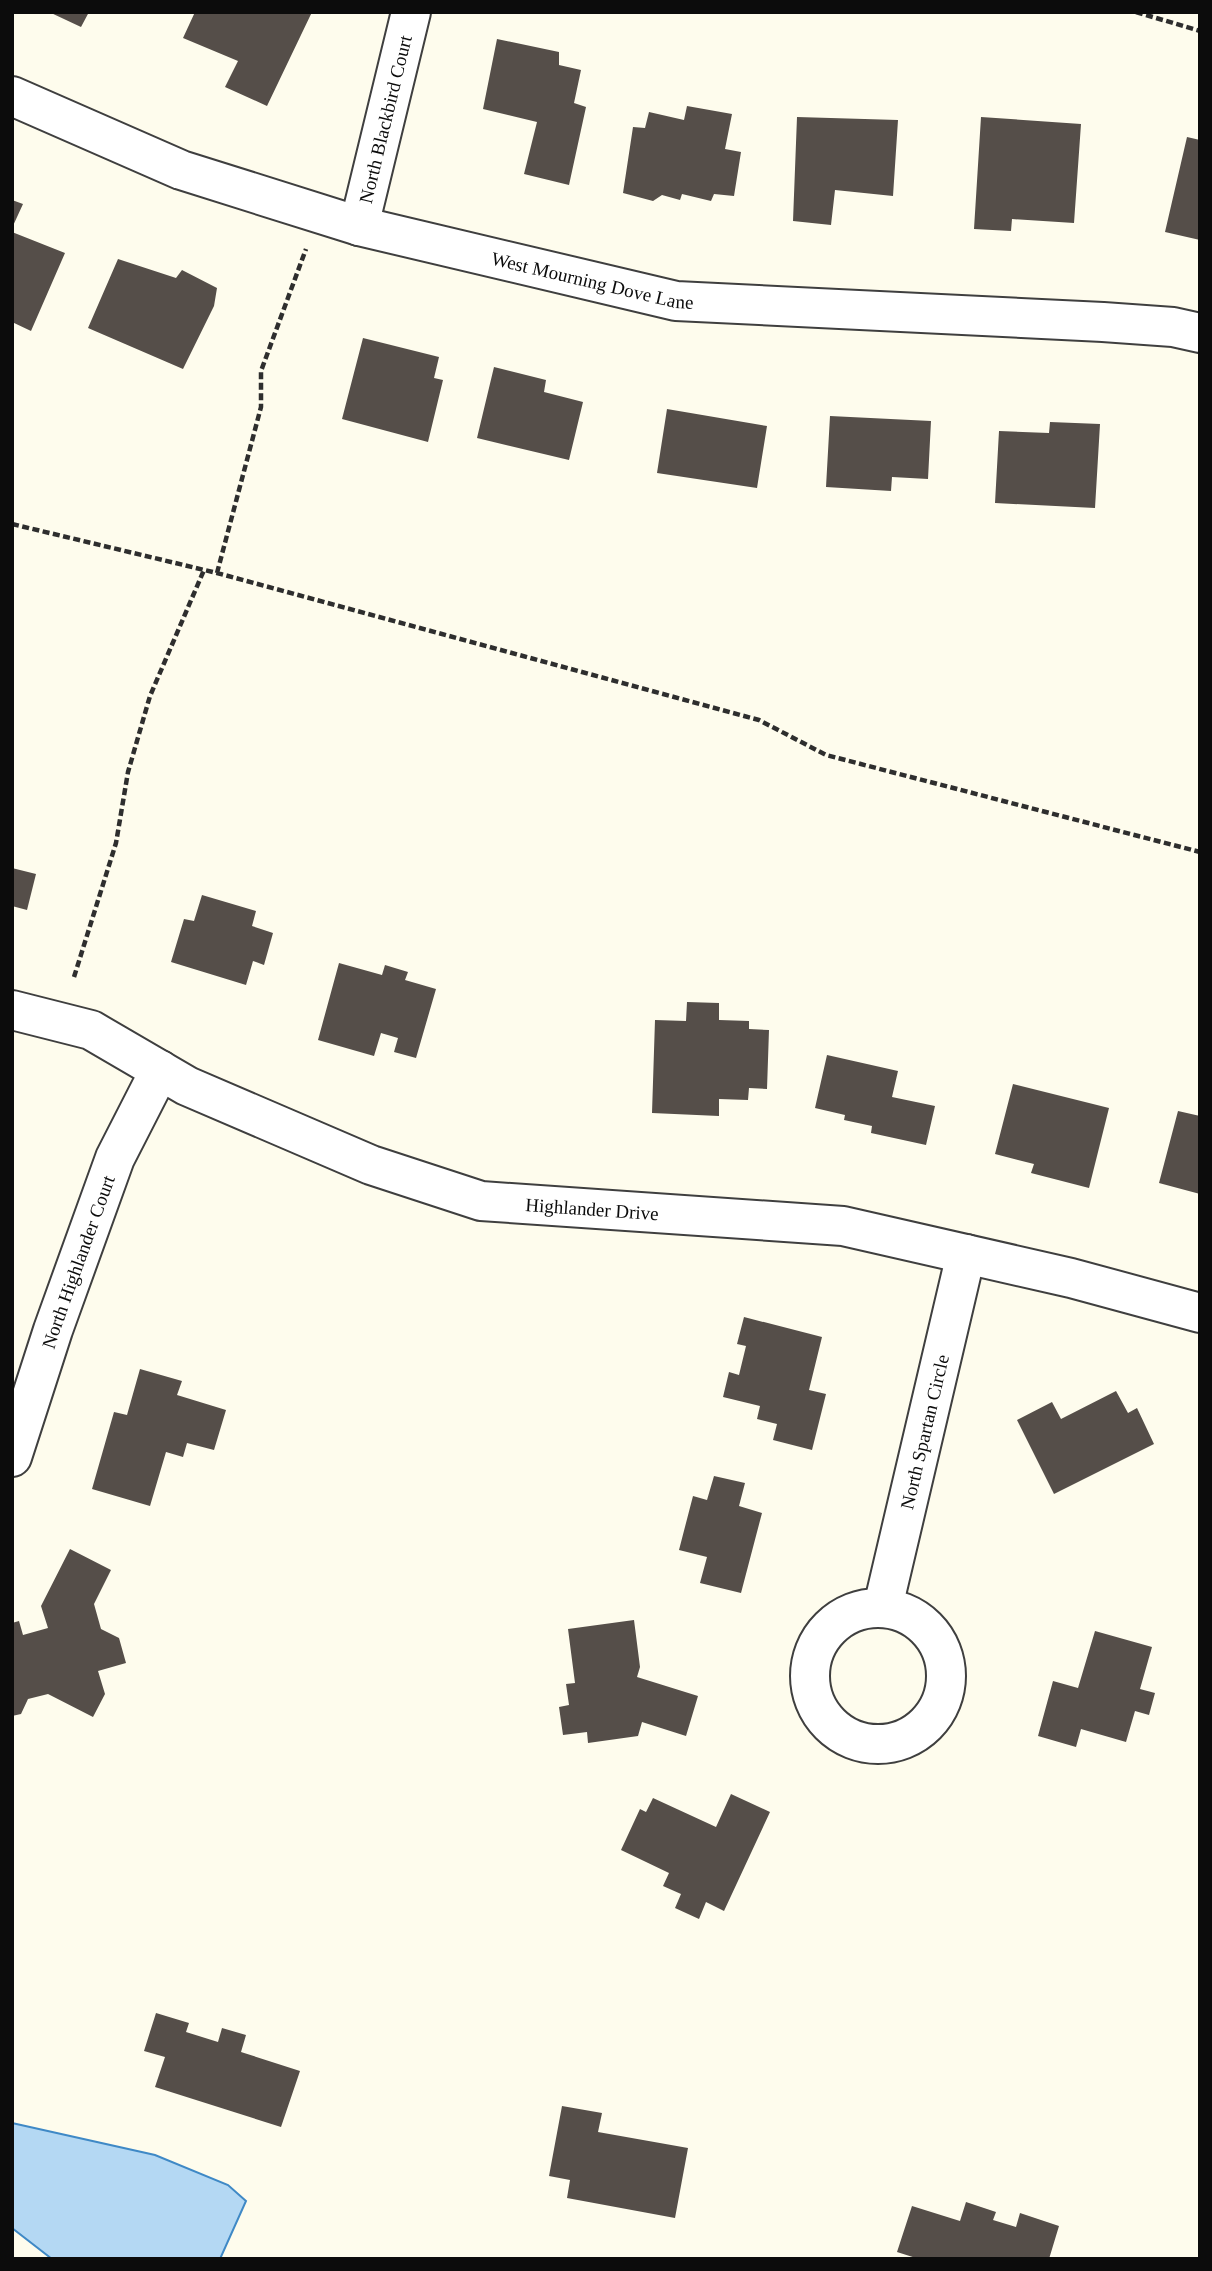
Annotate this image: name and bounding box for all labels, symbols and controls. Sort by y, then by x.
street label: North Blackbird Court [354,32,416,205]
street label: West Mourning Dove Lane [489,247,694,312]
street label: North Highlander Court [37,1172,119,1351]
street label: Highlander Drive [525,1194,659,1224]
street label: North Spartan Circle [896,1352,953,1511]

